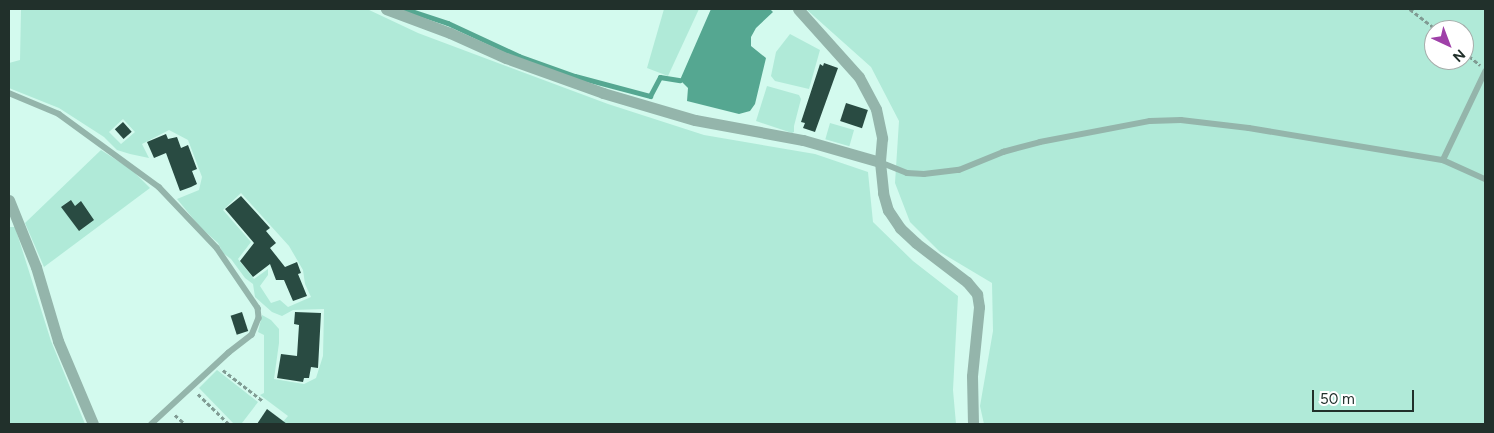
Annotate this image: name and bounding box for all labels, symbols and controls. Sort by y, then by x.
north arrow [1424,20,1474,70]
text: N [1449,46,1469,66]
scale bar [1314,380,1416,412]
text: 50 m [1320,390,1355,408]

